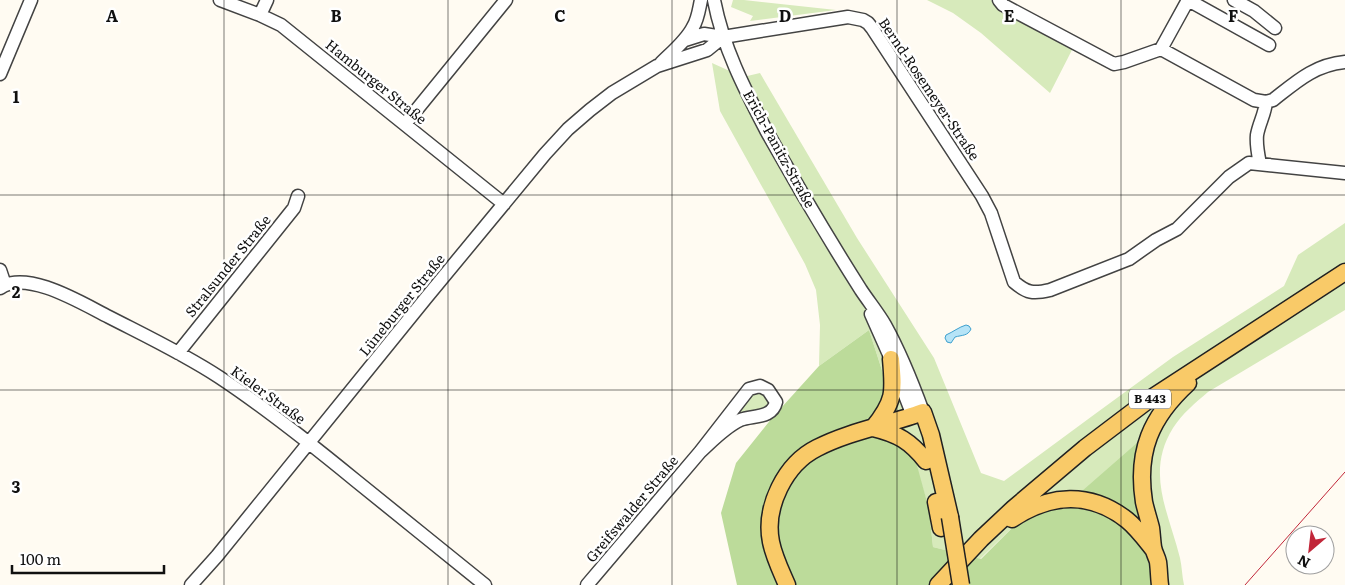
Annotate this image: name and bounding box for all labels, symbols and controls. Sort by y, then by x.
text: A [106,3,118,27]
text: B [330,3,342,27]
text: C [554,3,566,27]
text: D [779,3,791,27]
text: E [1004,3,1015,27]
text: F [1228,3,1238,27]
street label: Bernd-Rosemeyer-Straße [875,13,985,164]
street label: Hamburger Straße [322,34,431,128]
text: 1 [13,84,20,108]
street label: Erich-Panitz-Straße [739,86,821,211]
street label: Stralsunder Straße [180,210,275,321]
street label: Lüneburger Straße [354,249,449,360]
text: 2 [12,279,21,303]
street label: Kieler Straße [227,360,310,428]
road number: B 443 [1129,389,1171,408]
street label: Greifswalder Straße [581,451,682,566]
text: 3 [12,474,21,498]
north arrow [1285,525,1335,575]
scale bar [12,542,165,574]
text: 100 m [20,547,61,570]
text: N [1293,551,1313,574]

